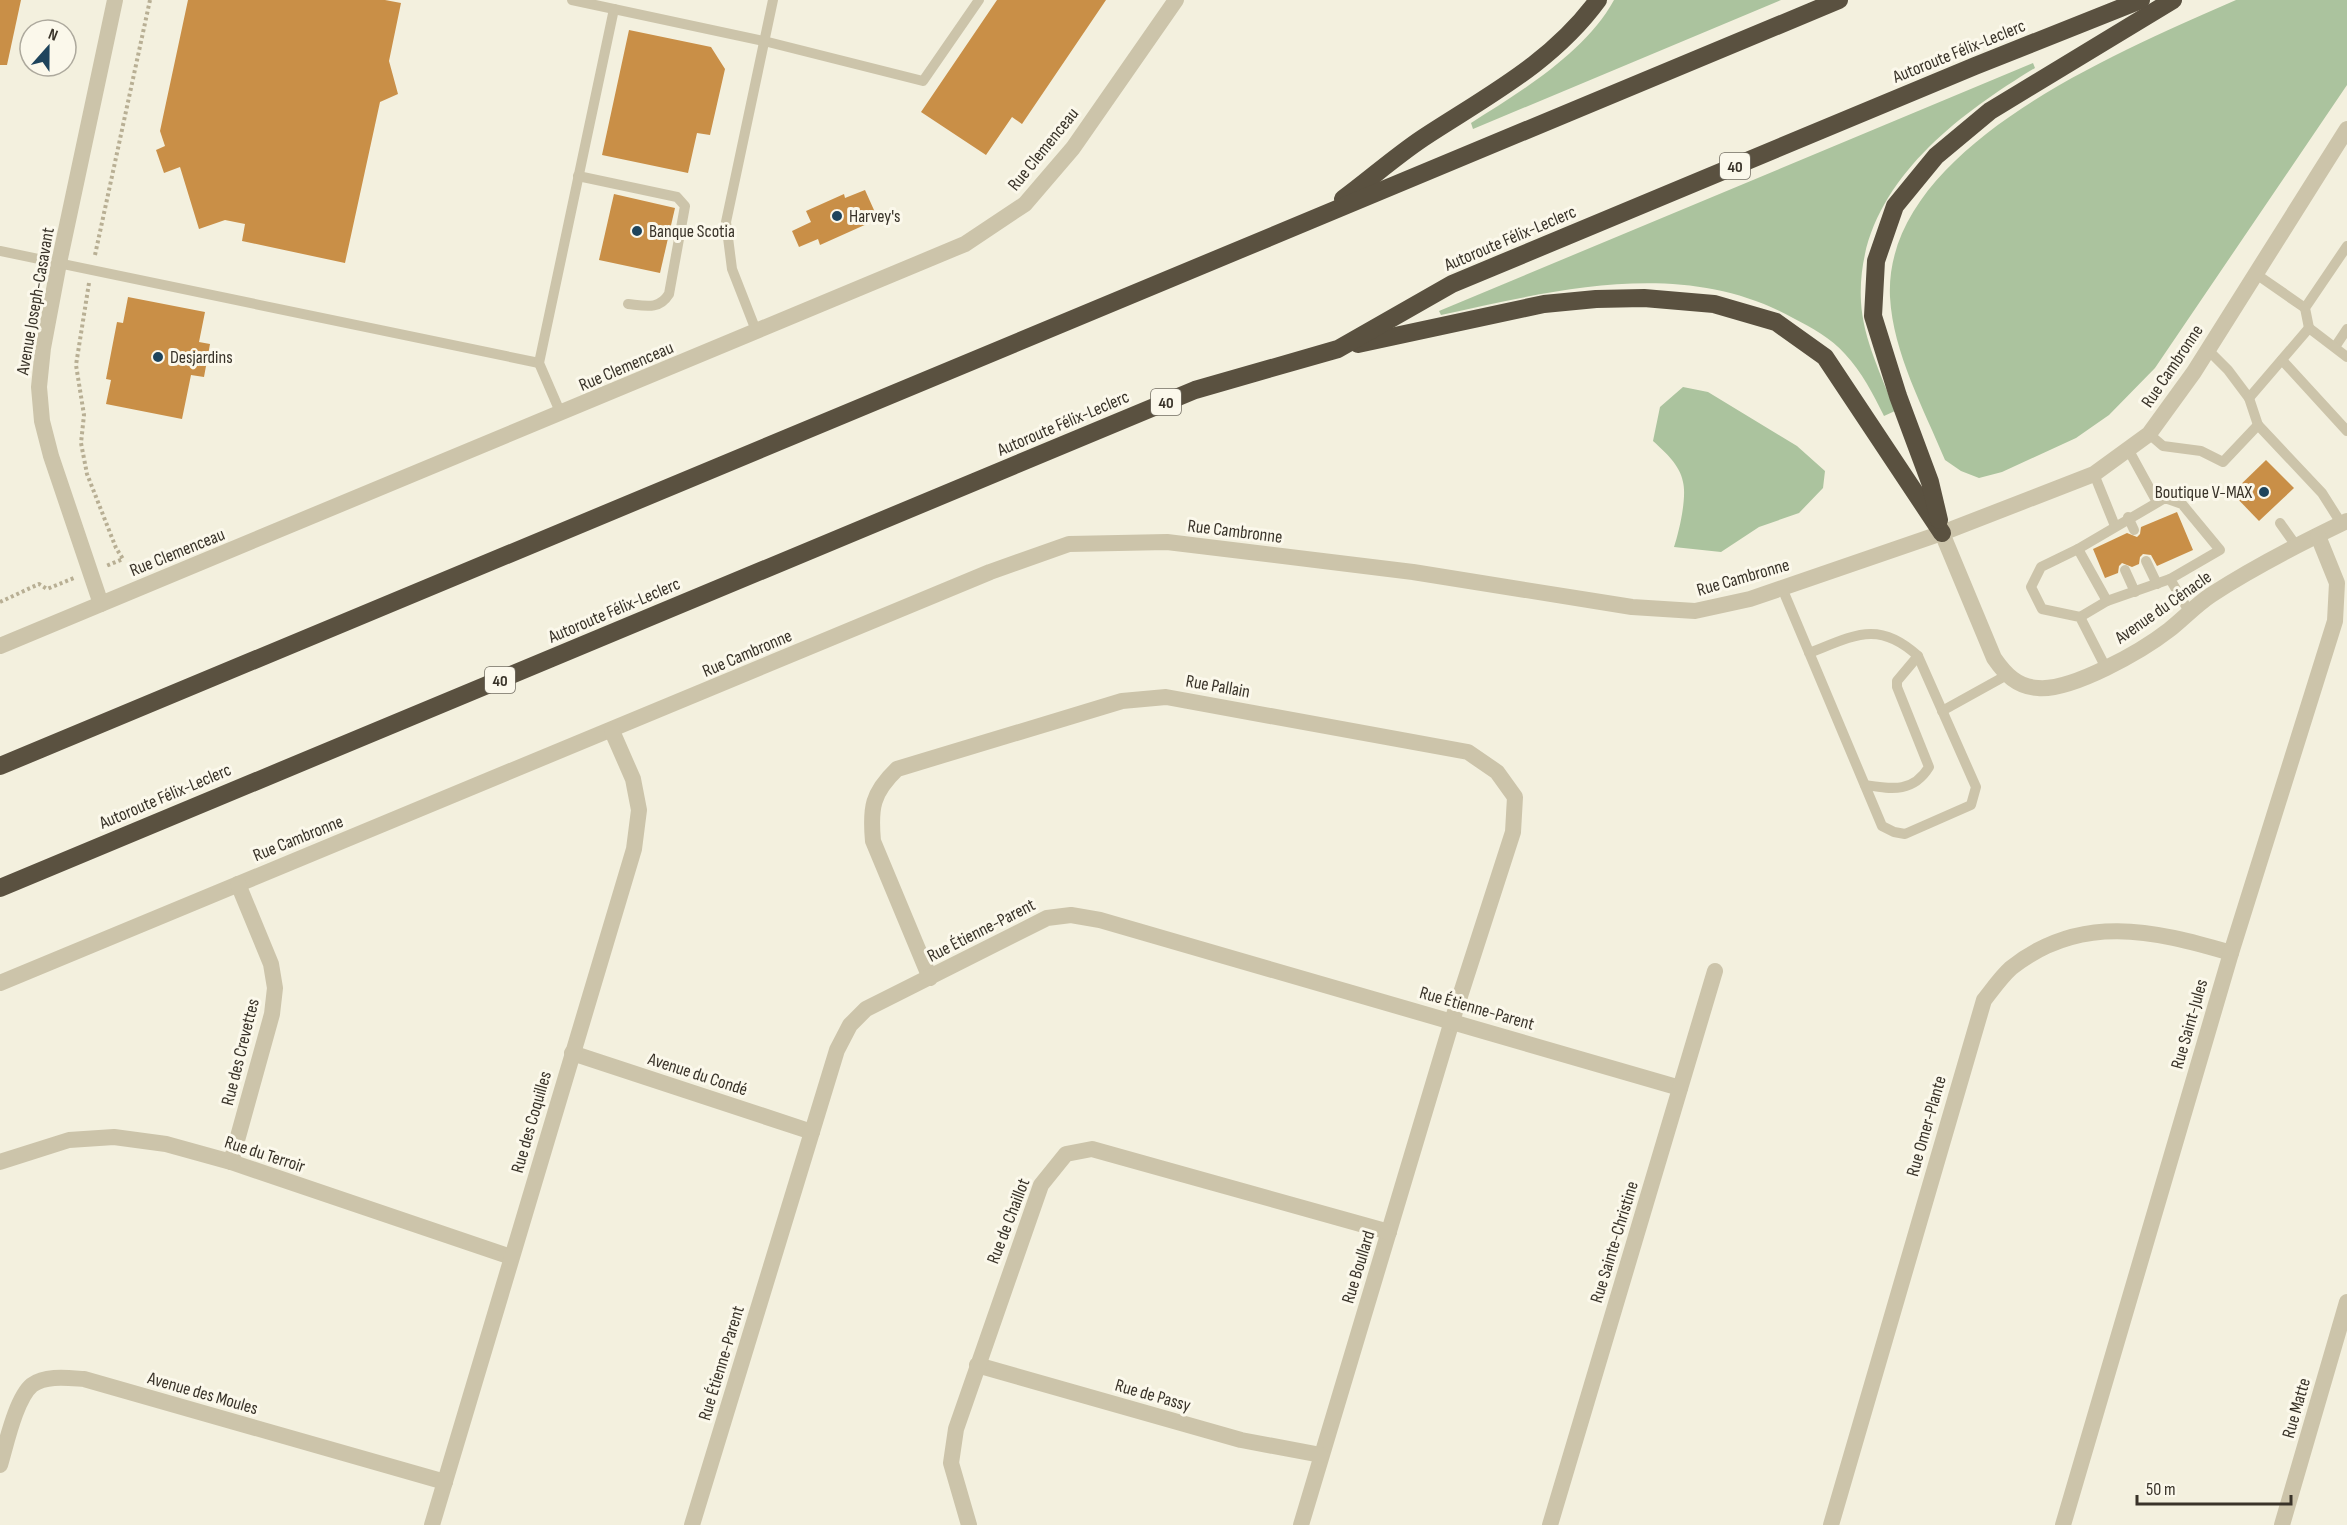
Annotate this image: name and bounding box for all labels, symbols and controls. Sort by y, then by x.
street label: Autoroute Félix-Leclerc [1889,15,2029,88]
north arrow [18,18,78,78]
text: N [45,25,60,46]
street label: Rue Clemenceau [1004,104,1083,195]
road number: 40 [1720,153,1750,179]
street label: Autoroute Félix-Leclerc [1440,201,1579,276]
place label: Harvey's [849,206,901,227]
marker: Harvey's [830,209,844,223]
place label: Banque Scotia [649,221,735,242]
marker: Banque Scotia [630,224,644,238]
street label: Avenue Joseph-Casavant [12,225,59,377]
street label: Rue Cambronne [2137,321,2208,412]
street label: Rue Clemenceau [576,337,677,396]
place label: Desjardins [170,347,233,368]
marker: Desjardins [151,350,165,364]
street label: Autoroute Félix-Leclerc [993,386,1132,461]
road number: 40 [1151,389,1181,415]
place label: Boutique V-MAX [2155,482,2252,503]
marker: Boutique V-MAX [2257,485,2271,499]
street label: Rue Cambronne [1186,515,1284,548]
street label: Rue Clemenceau [127,524,228,581]
street label: Rue Cambronne [1694,554,1792,601]
street label: Avenue du Cénacle [2110,566,2216,649]
street label: Autoroute Félix-Leclerc [544,573,683,648]
street label: Rue Cambronne [699,625,795,682]
road number: 40 [485,667,515,693]
street label: Rue Pallain [1184,671,1252,702]
street label: Autoroute Félix-Leclerc [95,759,234,834]
street label: Rue Cambronne [250,811,346,866]
street label: Rue Étienne-Parent [924,894,1039,967]
street label: Rue Saint-Jules [2167,977,2212,1071]
street label: Rue Étienne-Parent [1417,982,1537,1035]
street label: Rue des Crevettes [217,997,264,1108]
street label: Avenue du Condé [645,1048,750,1100]
street label: Rue des Coquilles [507,1069,556,1175]
street label: Rue Omer-Plante [1902,1073,1951,1179]
street label: Rue du Terroir [222,1132,308,1177]
street label: Rue de Chaillot [983,1175,1035,1267]
street label: Rue Sainte-Christine [1586,1179,1643,1306]
street label: Rue Boullard [1337,1228,1379,1306]
street label: Rue Étienne-Parent [694,1303,749,1423]
street label: Avenue des Moules [144,1367,260,1419]
street label: Rue de Passy [1113,1375,1193,1416]
street label: Rue Matte [2278,1376,2315,1441]
scale bar [2137,1468,2292,1506]
text: 50 m [2146,1479,2176,1500]

